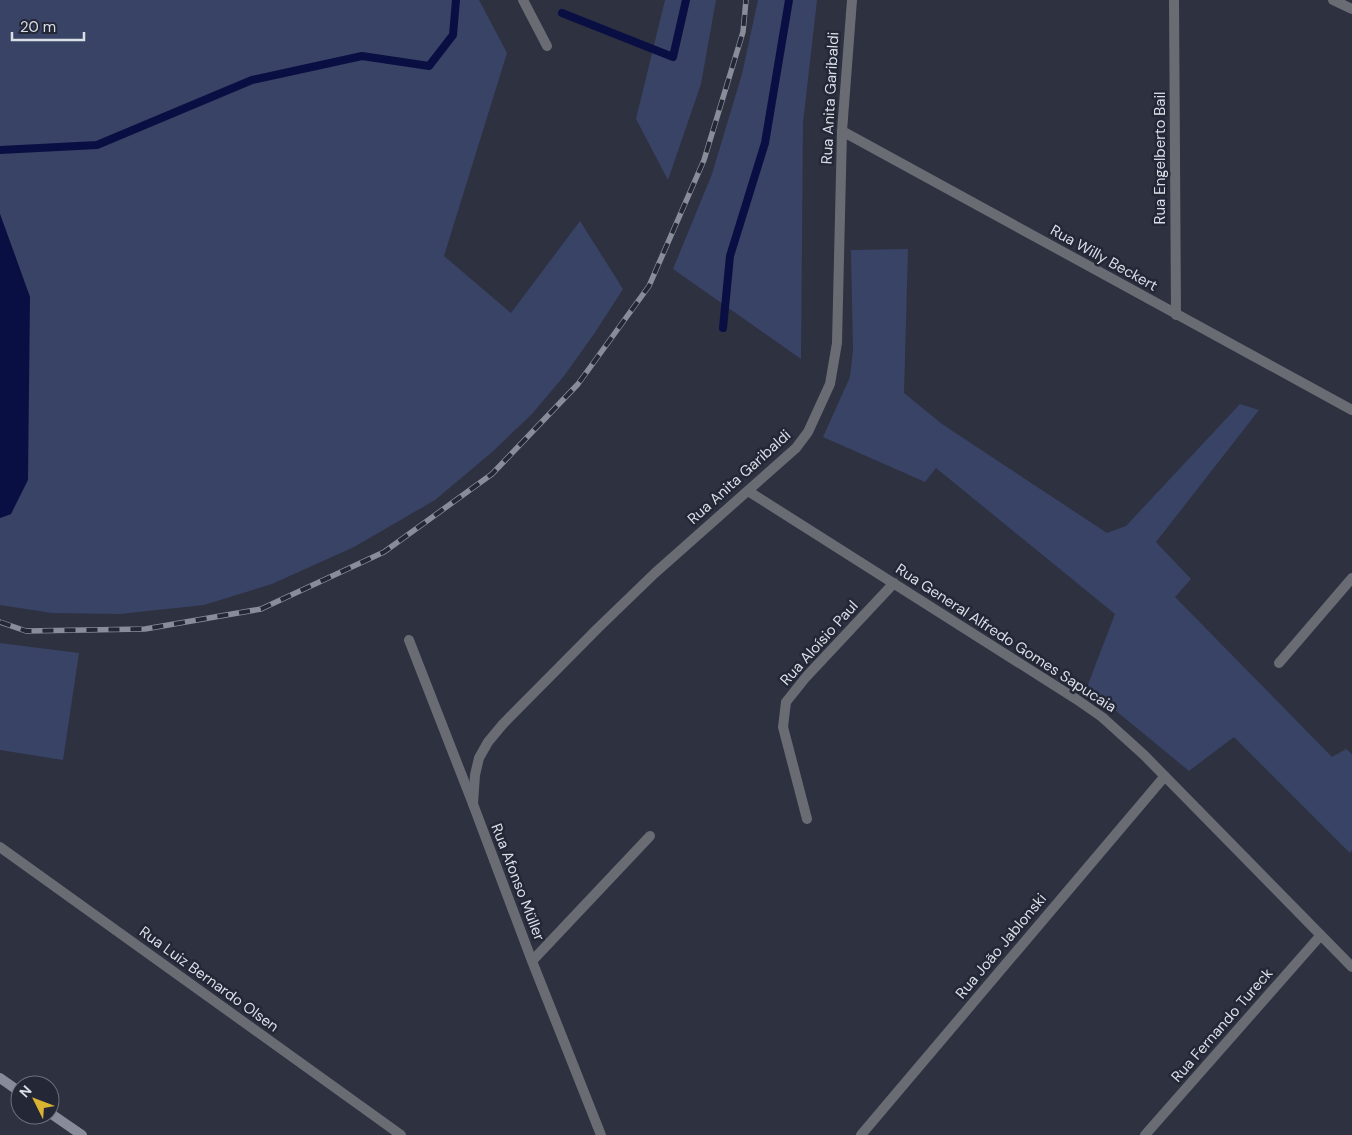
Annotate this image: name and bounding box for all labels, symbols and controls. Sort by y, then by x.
scale bar [12,10,85,42]
text: 20 m [20,17,56,37]
street label: Rua Anita Garibaldi [817,31,843,165]
street label: Rua Engelberto Bail [1150,92,1170,224]
street label: Rua Willy Beckert [1047,220,1161,296]
street label: Rua Anita Garibaldi [683,425,795,529]
street label: Rua General Alfredo Gomes Sapucaia [892,559,1120,717]
street label: Rua Aloísio Paul [776,596,862,690]
street label: Rua Afonso Müller [486,821,550,944]
street label: Rua João Jablonski [951,889,1051,1003]
street label: Rua Luiz Bernardo Olsen [135,922,283,1036]
street label: Rua Fernando Tureck [1167,963,1277,1086]
north arrow [10,1075,60,1125]
text: N [15,1081,35,1101]

